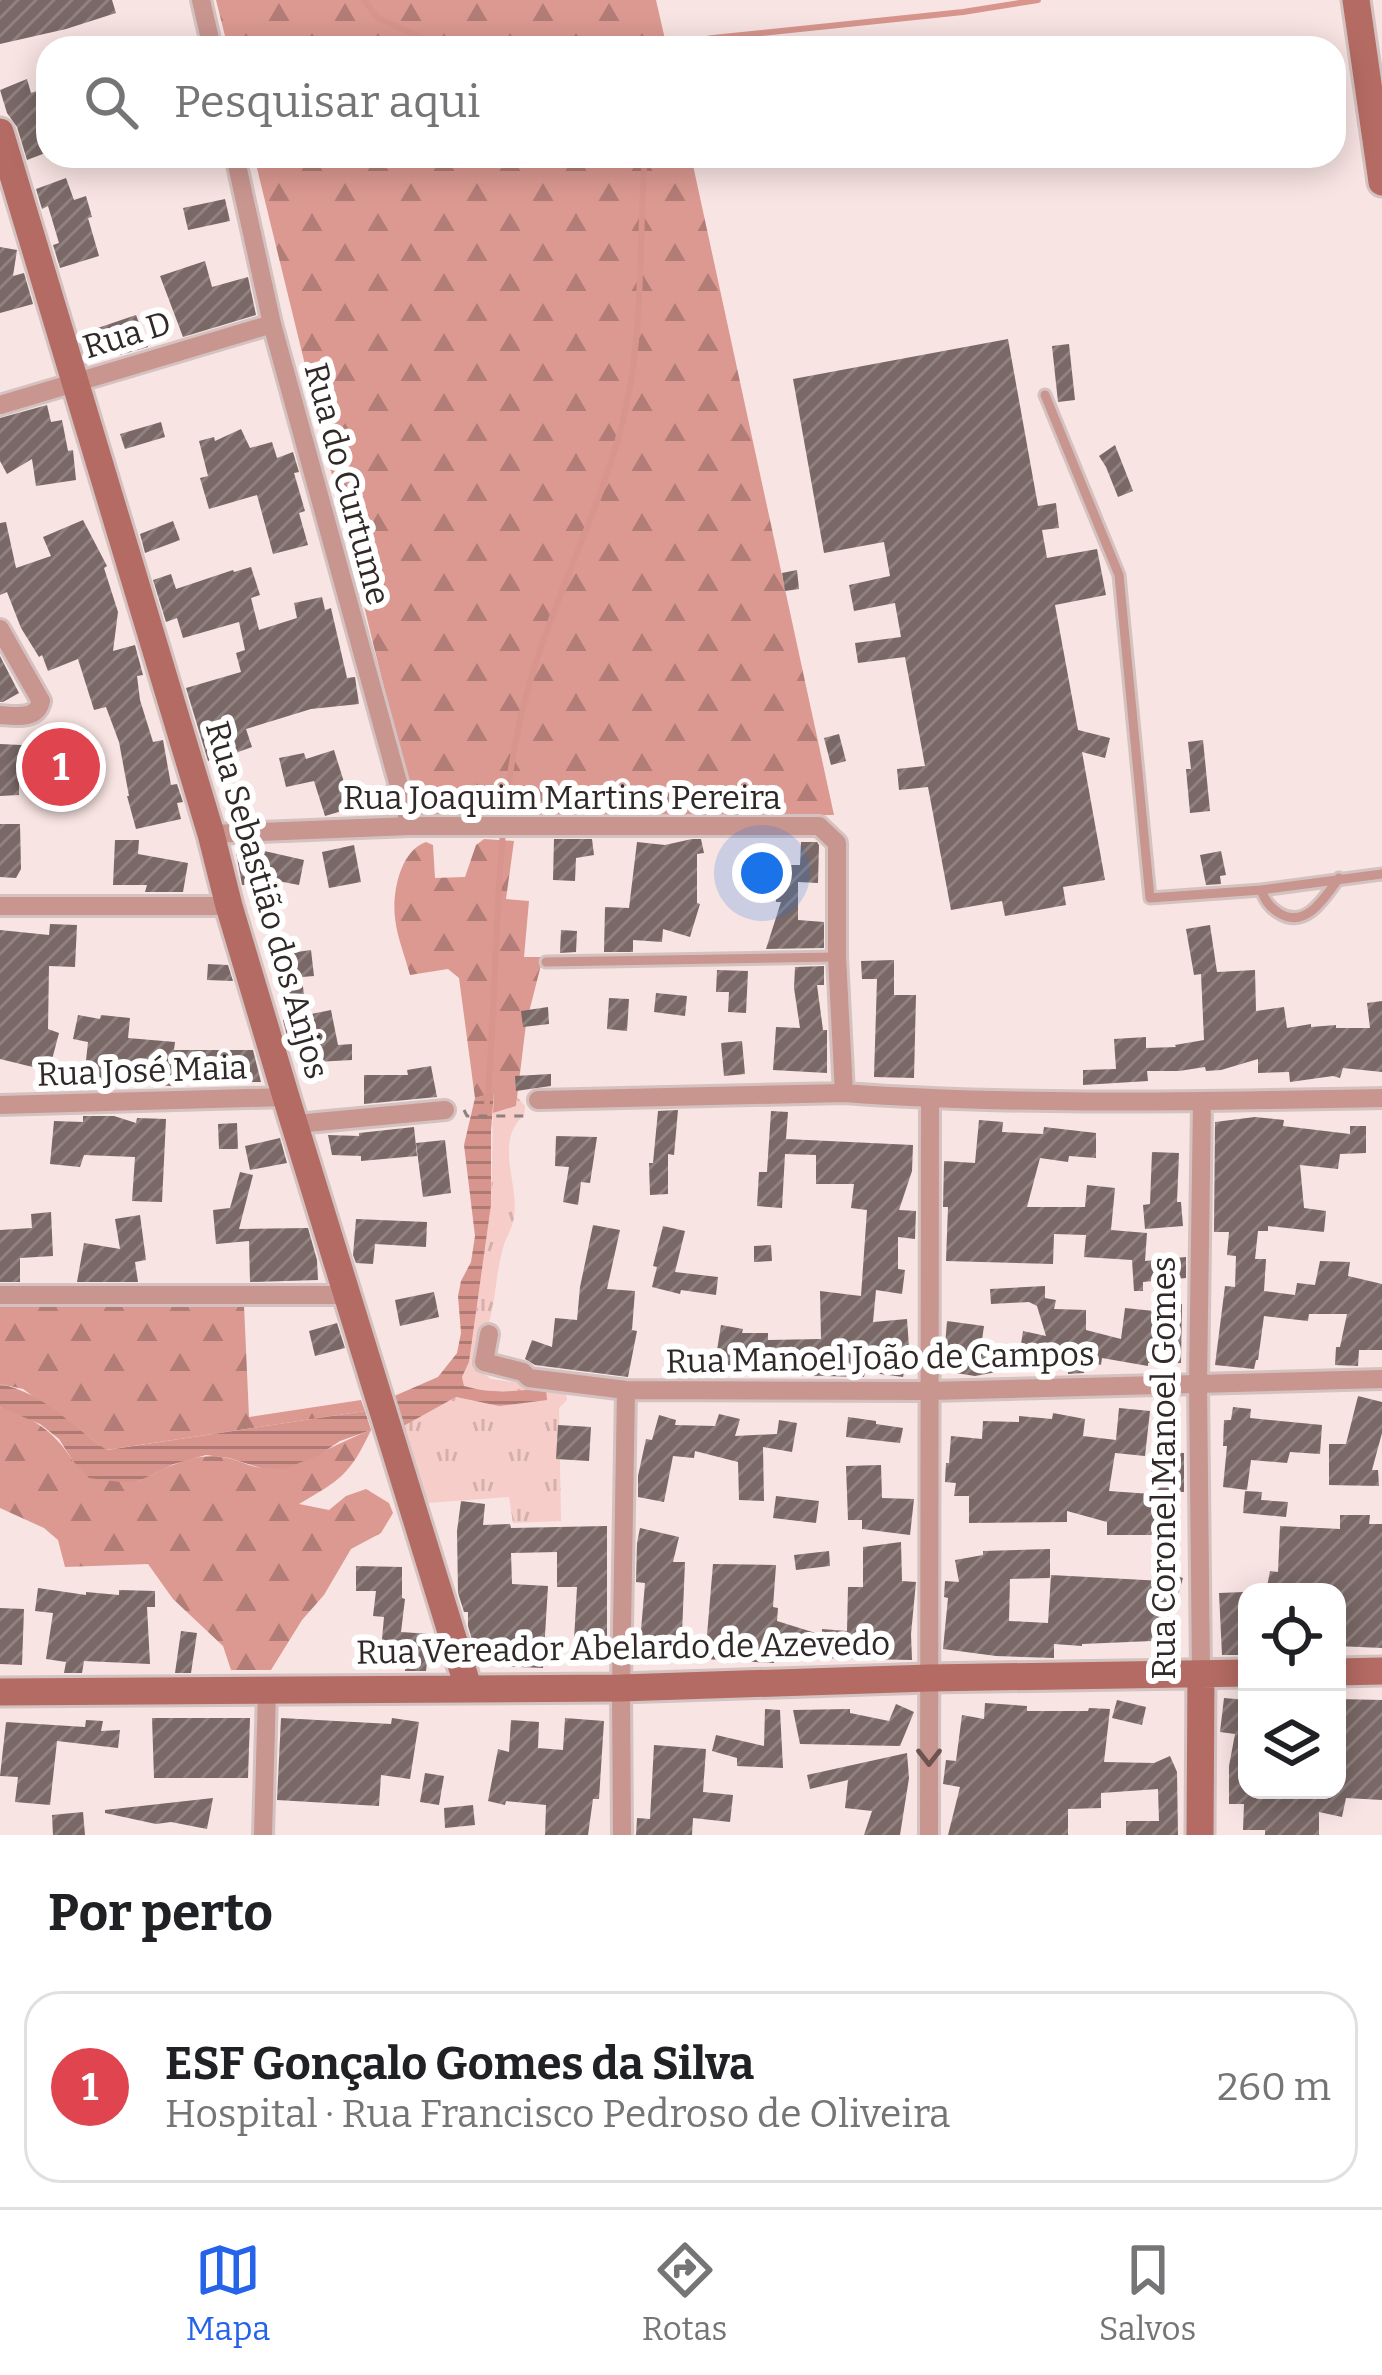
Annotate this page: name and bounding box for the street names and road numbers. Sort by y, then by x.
street label: Rua D [78,303,176,367]
street label: Rua do Curtume [295,359,399,609]
street label: Rua Sebastião dos Anjos [197,717,337,1083]
street label: Rua Joaquim Martins Pereira [343,778,781,818]
street label: Rua José Maia [36,1047,248,1095]
street label: Rua Coronel Manoel Gomes [1144,1257,1184,1679]
street label: Rua Manoel João de Campos [665,1334,1095,1382]
street label: Rua Vereador Abelardo de Azevedo [356,1623,890,1673]

